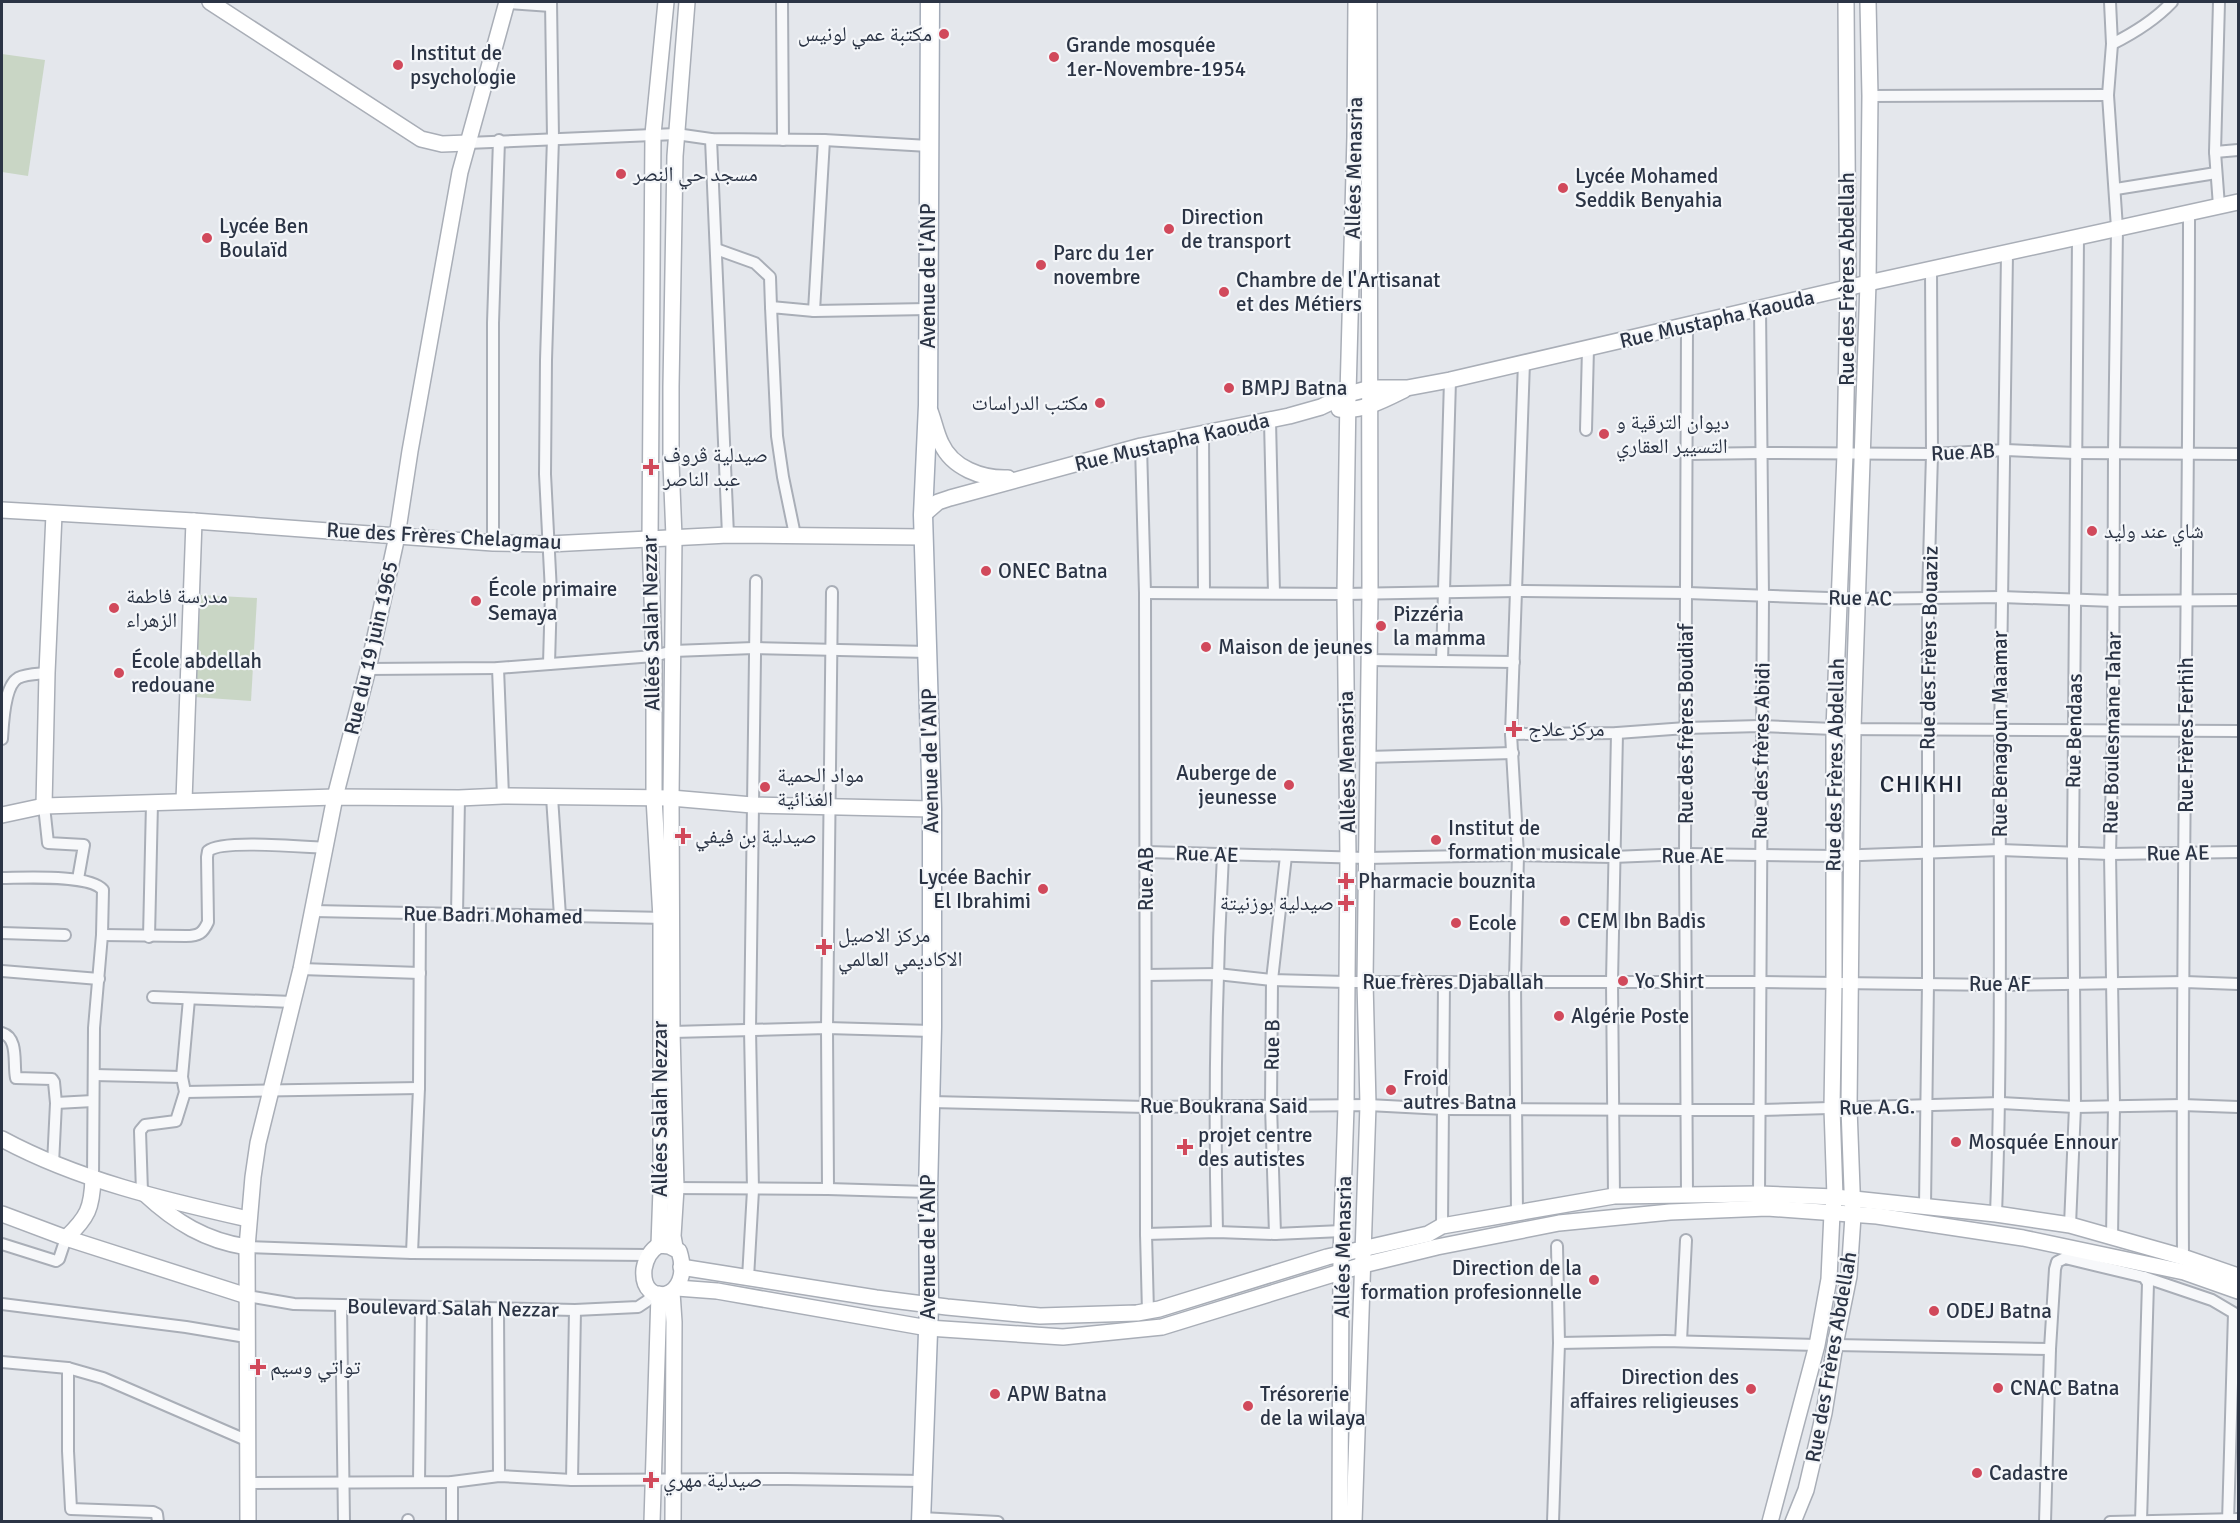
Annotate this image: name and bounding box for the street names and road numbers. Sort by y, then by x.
street label: Allées Menasria [1340,97,1368,239]
street label: Rue des Frères Abdellah [1834,172,1860,386]
street label: Avenue de l'ANP [915,203,941,349]
street label: Rue Mustapha Kaouda [1617,284,1817,354]
street label: Rue Mustapha Kaouda [1072,407,1272,477]
street label: Rue AB [1930,437,1996,467]
street label: Rue des Frères Chelagmau [326,517,562,555]
street label: Allées Salah Nezzar [636,534,666,711]
street label: Rue des Frères Bouaziz [1914,546,1944,750]
street label: Rue du 19 juin 1965 [338,559,404,737]
street label: Rue AC [1828,584,1892,612]
street label: Rue des frères Boudiaf [1673,623,1699,824]
street label: Rue Benagoun Maamar [1987,630,2013,837]
street label: Rue Boulesmane Tahar [2097,631,2127,835]
street label: Rue Frères Ferhih [2173,657,2199,813]
street label: Rue des Frères Abdellah [1820,658,1850,872]
street label: Rue des frères Abidi [1746,662,1776,840]
street label: Rue Bendaas [2060,673,2088,789]
street label: Avenue de l'ANP [916,688,944,834]
street label: Allées Menasria [1333,691,1361,833]
street label: Rue AE [2146,839,2210,867]
street label: Rue AE [1175,840,1239,868]
street label: Rue AE [1661,843,1725,869]
street label: Rue AB [1133,847,1159,911]
street label: Rue Badri Mohamed [403,900,583,930]
street label: Rue frères Djaballah [1362,969,1544,995]
street label: Rue AF [1969,971,2031,997]
street label: Rue B [1259,1019,1285,1071]
street label: Allées Salah Nezzar [647,1020,673,1197]
street label: Rue Boukrana Said [1140,1093,1308,1119]
street label: Rue A.G. [1839,1093,1915,1121]
street label: Avenue de l'ANP [915,1174,941,1320]
street label: Allées Menasria [1329,1176,1357,1318]
street label: Rue des Frères Abdellah [1800,1249,1862,1465]
street label: Boulevard Salah Nezzar [347,1293,559,1323]

